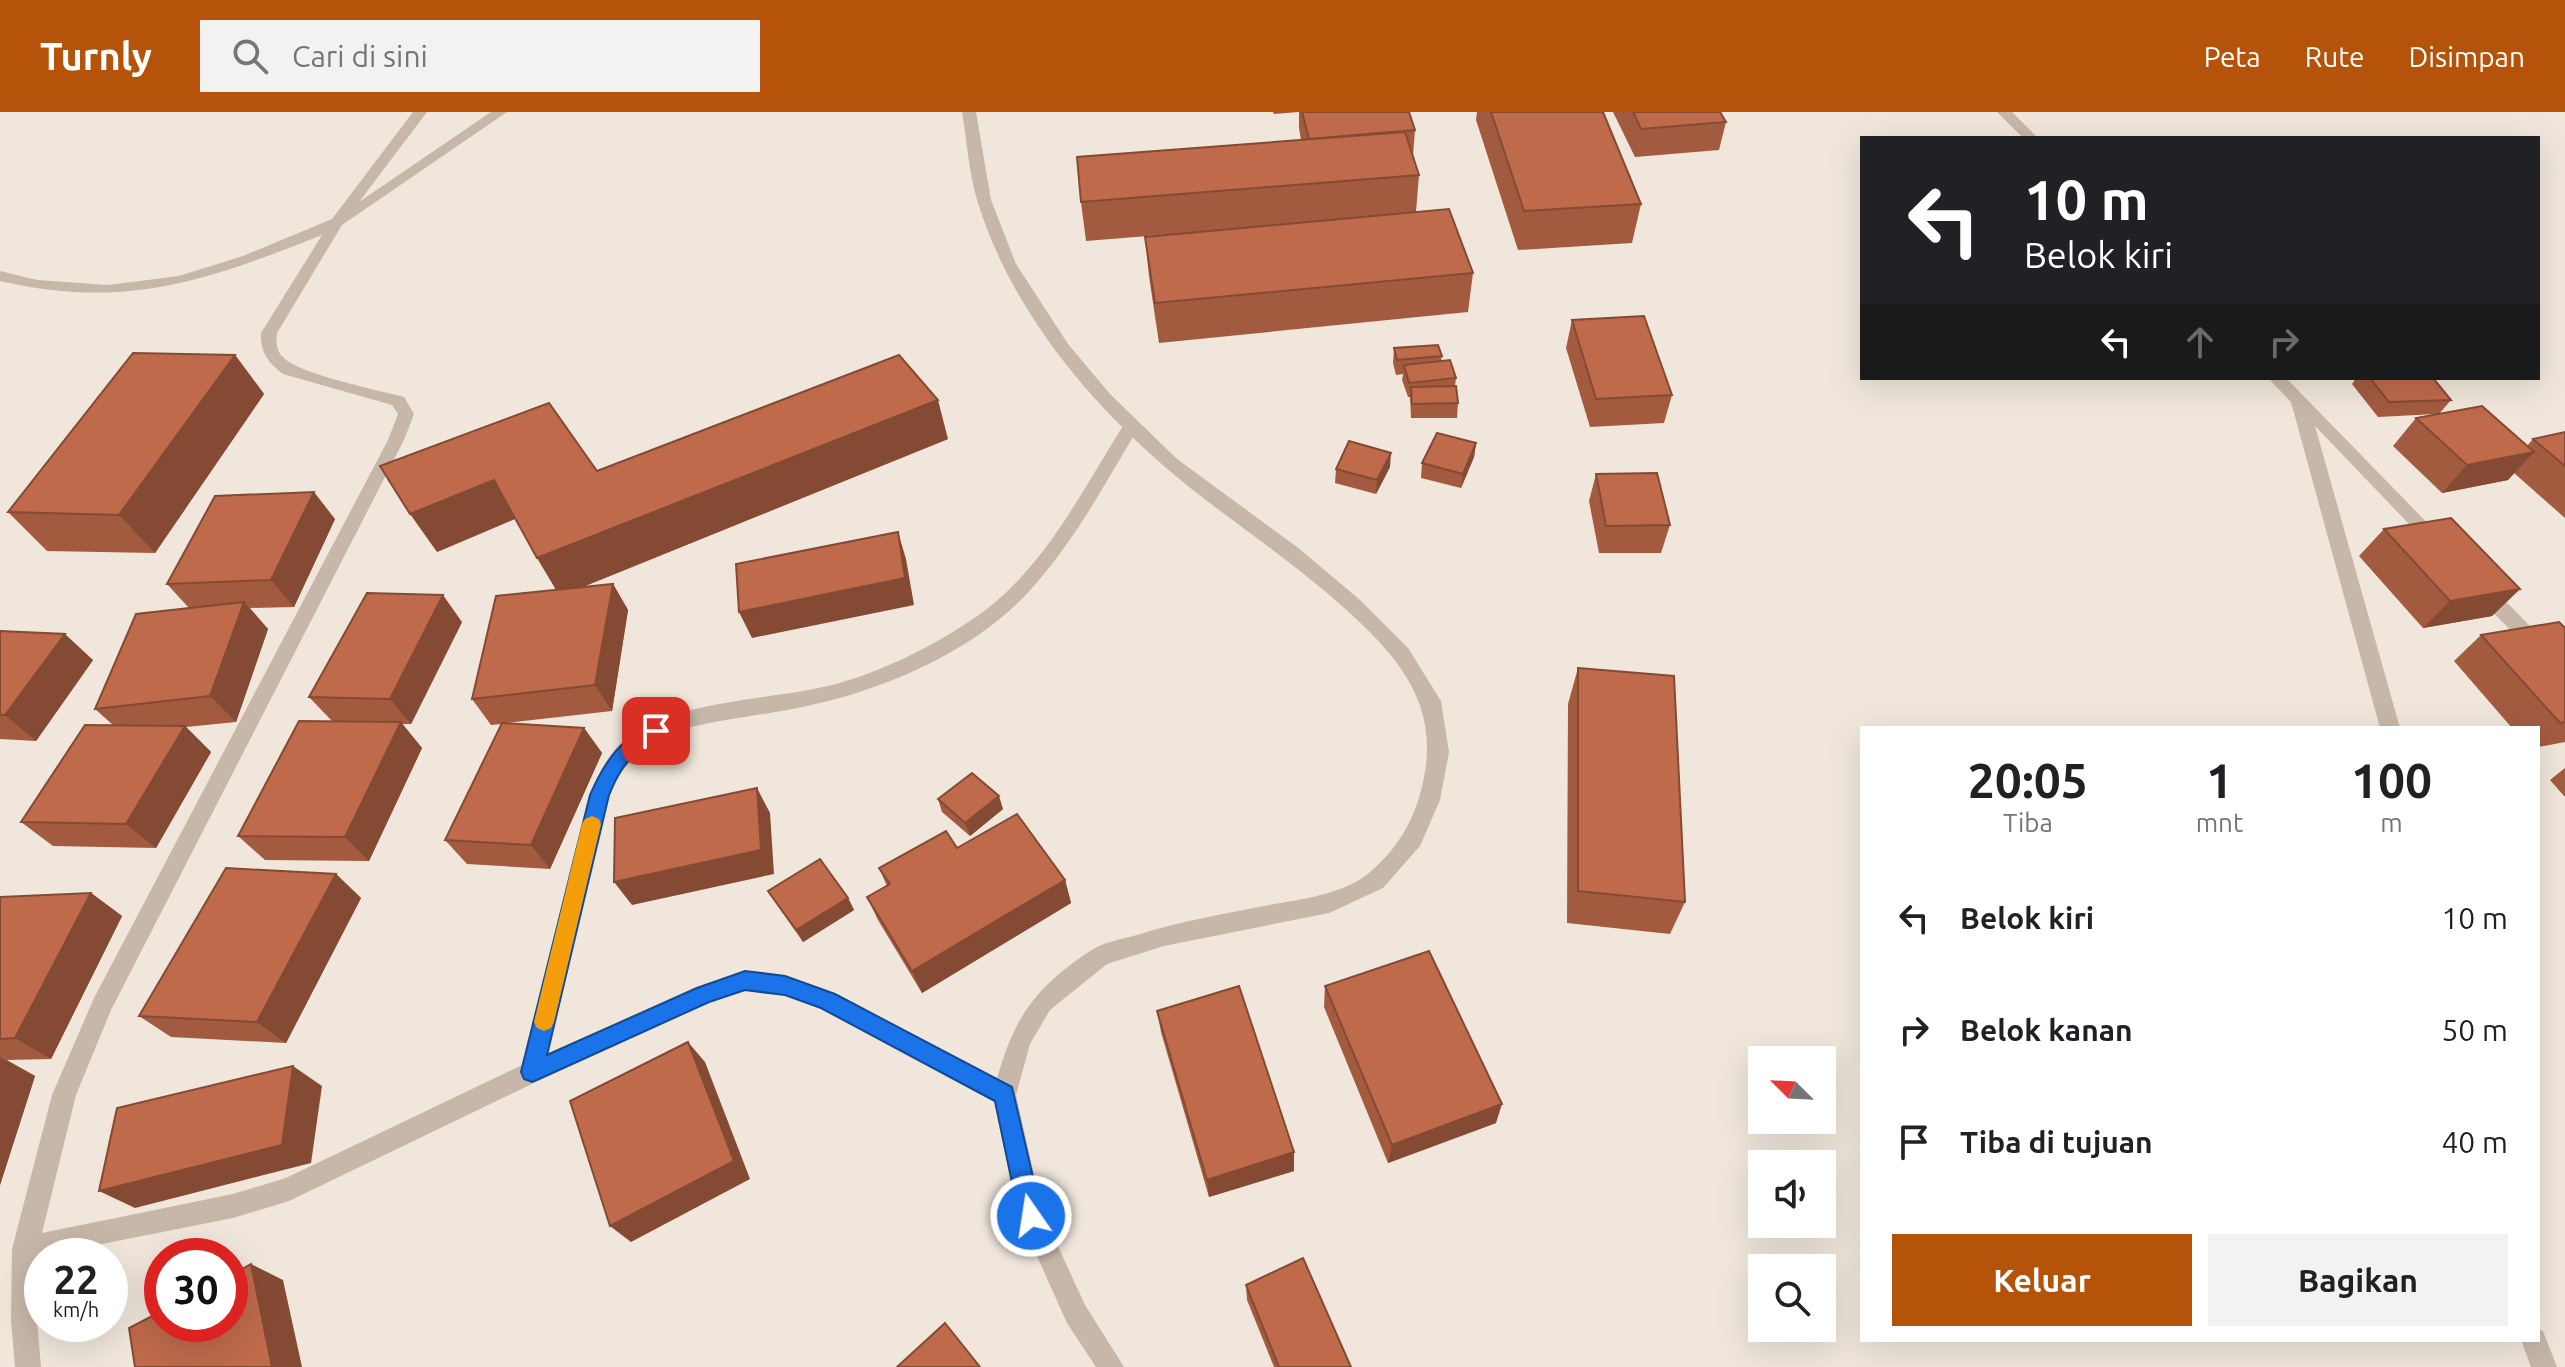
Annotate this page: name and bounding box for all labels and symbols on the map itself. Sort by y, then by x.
pin [622,697,690,765]
north arrow [1748,1046,1836,1134]
position arrow [989,1174,1073,1258]
speed limit sign: 30 [144,1238,248,1342]

